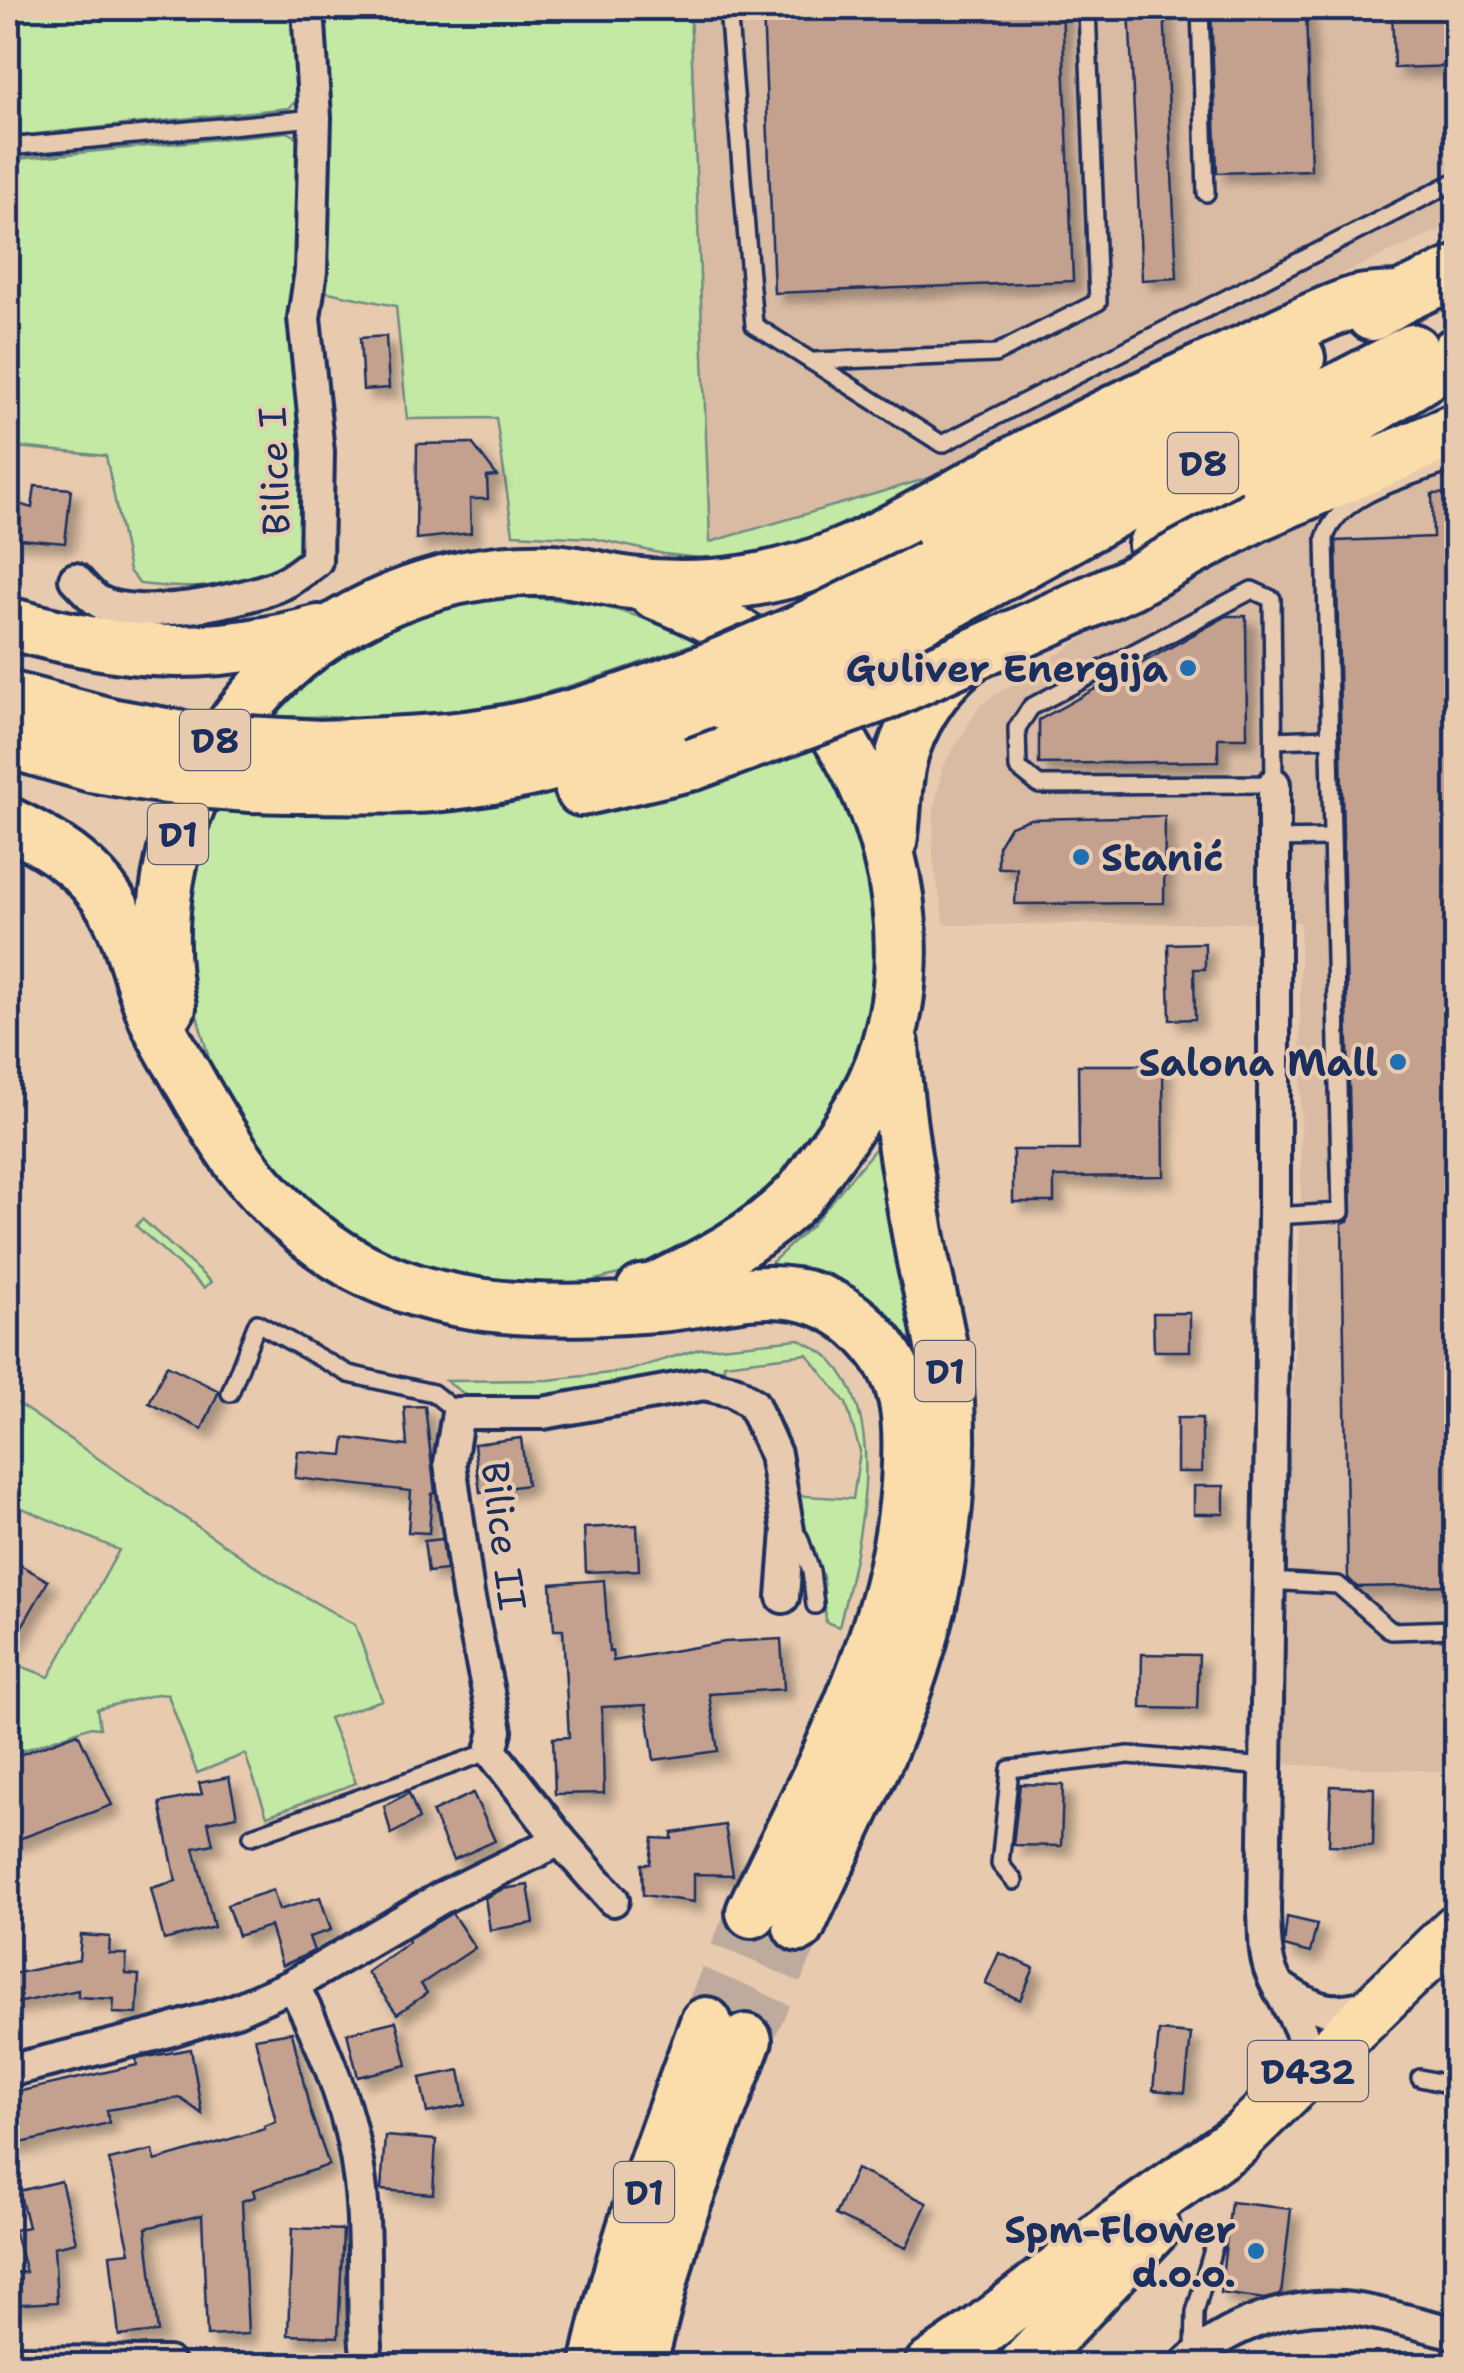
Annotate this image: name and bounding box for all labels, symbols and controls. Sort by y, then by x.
street label: Bilice I [246,406,302,536]
road number: D8 [1168,433,1238,493]
place label: Guliver Energija [845,643,1168,694]
marker: Guliver Energija [1177,657,1199,679]
road number: D8 [180,710,250,770]
road number: D1 [148,804,208,864]
place label: Stanić [1101,832,1224,883]
marker: Stanić [1070,846,1092,868]
place label: Salona Mall [1138,1037,1378,1088]
marker: Salona Mall [1387,1051,1409,1073]
road number: D1 [915,1341,975,1401]
street label: Bilice II [470,1459,538,1613]
road number: D432 [1248,2041,1368,2101]
road number: D1 [614,2162,674,2222]
place label: Spm-Flower d.o.o. [1004,2204,1236,2299]
marker: Spm-Flower d.o.o. [1245,2240,1267,2262]

